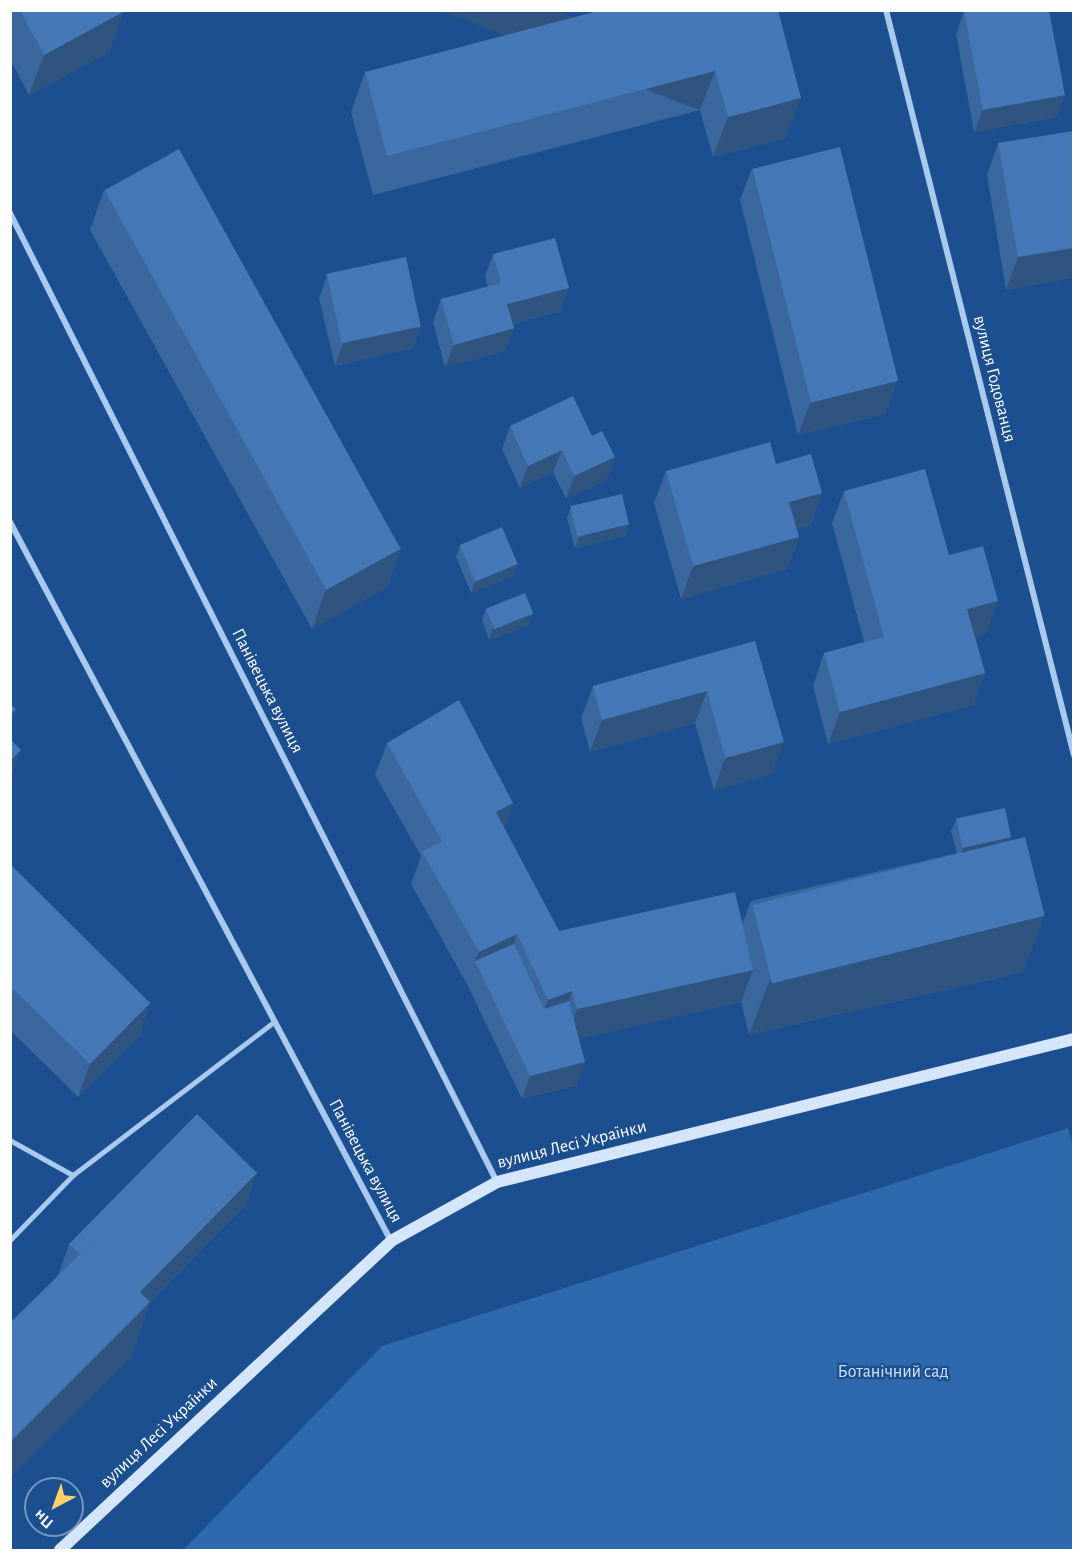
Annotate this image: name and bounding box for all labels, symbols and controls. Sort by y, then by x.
street label: вулиця Годованця [968,313,1020,445]
street label: Панівецька вулиця [226,625,308,757]
street label: Панівецька вулиця [323,1095,407,1227]
street label: вулиця Лесі Українки [495,1116,649,1174]
park label: Ботанічний сад [837,1361,949,1383]
street label: вулиця Лесі Українки [96,1373,222,1493]
north arrow [24,1477,84,1537]
text: Пн [31,1507,56,1532]

